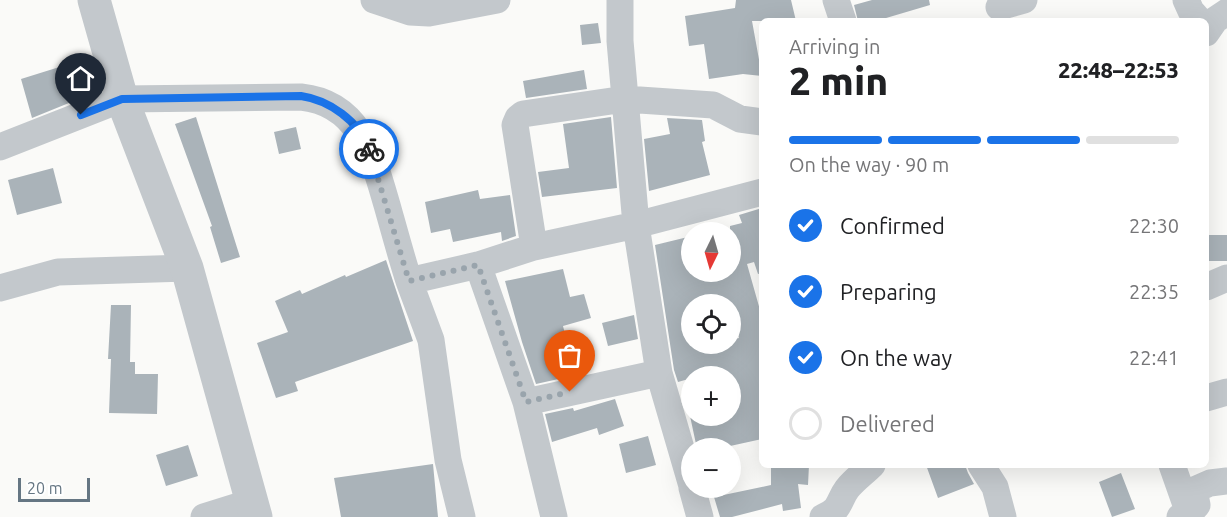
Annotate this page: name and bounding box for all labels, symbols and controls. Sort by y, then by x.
text: Arriving in [789,35,880,58]
pin [55,53,106,115]
text: 22:48–22:53 [1058,57,1179,82]
text: 2 min [789,59,888,102]
icon: home [64,62,97,95]
courier [339,119,399,179]
icon: bike [353,133,386,166]
text: On the way · 90 m [789,153,949,176]
icon: check [789,209,822,242]
text: Confirmed [840,213,945,238]
text: 22:30 [1129,214,1179,237]
north arrow [681,222,741,282]
map controls [681,222,741,498]
icon: check [789,275,822,308]
text: Preparing [840,279,937,304]
text: 22:35 [1129,280,1179,303]
button: locate [681,294,741,354]
pin [544,330,595,392]
icon: bag [553,339,586,372]
icon: check [789,341,822,374]
text: On the way [840,345,952,370]
text: 22:41 [1129,346,1179,369]
button: + [681,366,741,426]
text: Delivered [840,411,935,436]
button: − [681,438,741,498]
scale bar [18,475,90,502]
text: 20 m [27,479,63,497]

